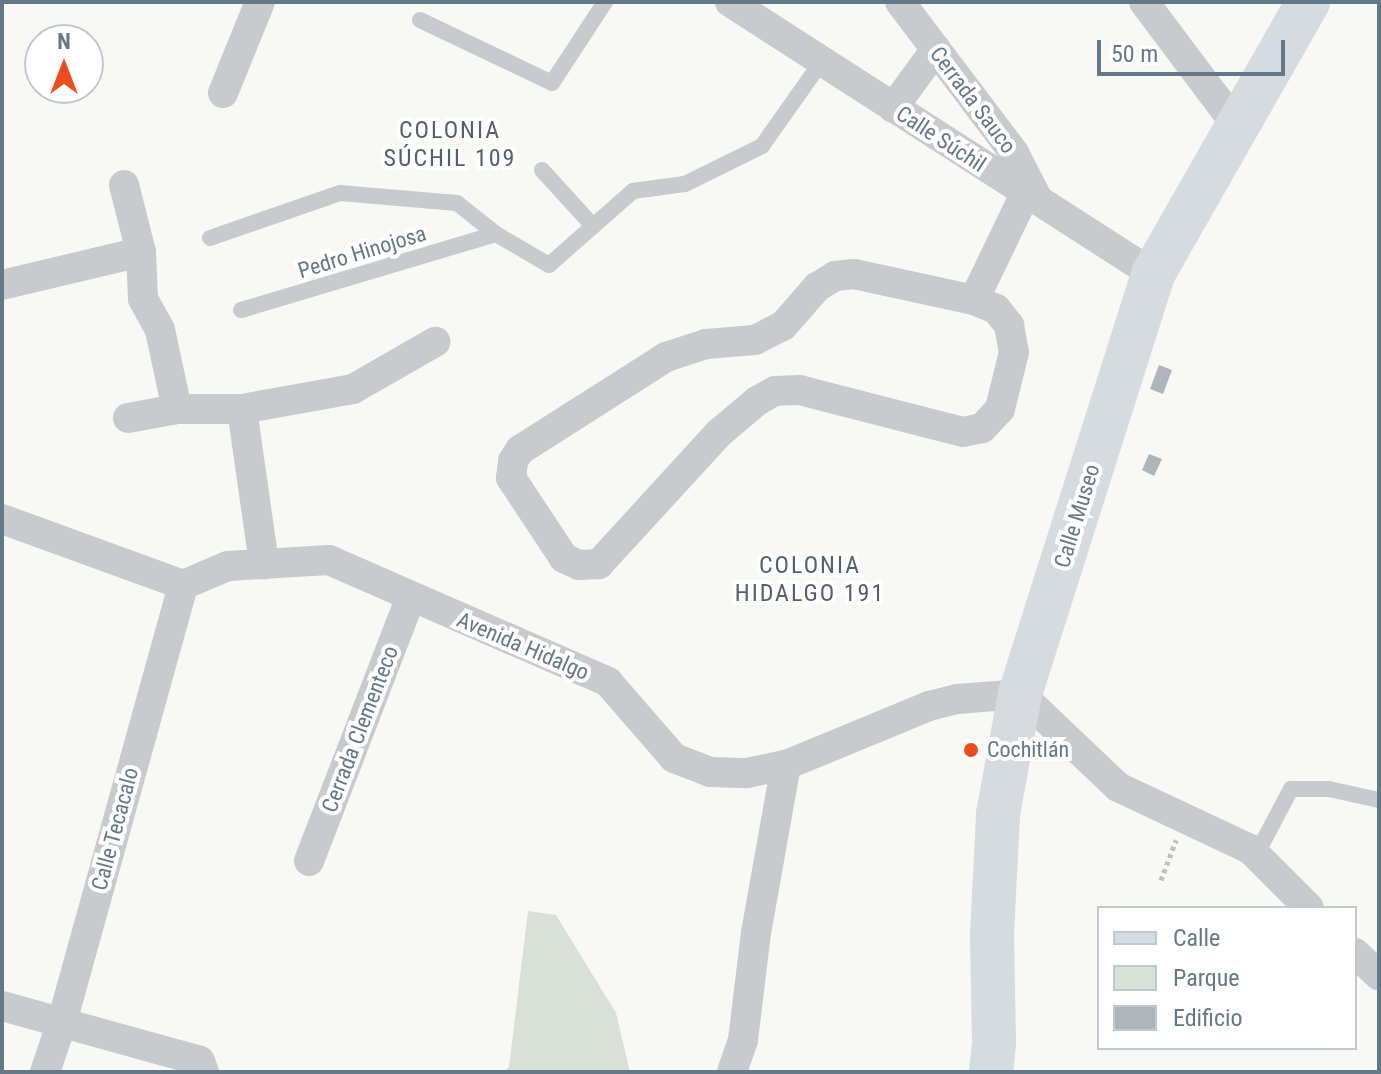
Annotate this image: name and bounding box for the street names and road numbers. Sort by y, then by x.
street label: Cerrada Sauco [924,42,1022,158]
street label: Calle Súchil [891,100,991,178]
street label: Pedro Hinojosa [295,220,429,284]
street label: Calle Museo [1049,461,1105,571]
street label: Avenida Hidalgo [453,606,593,686]
street label: Cerrada Clementeco [316,642,404,816]
street label: Calle Tecacalo [86,764,144,894]

